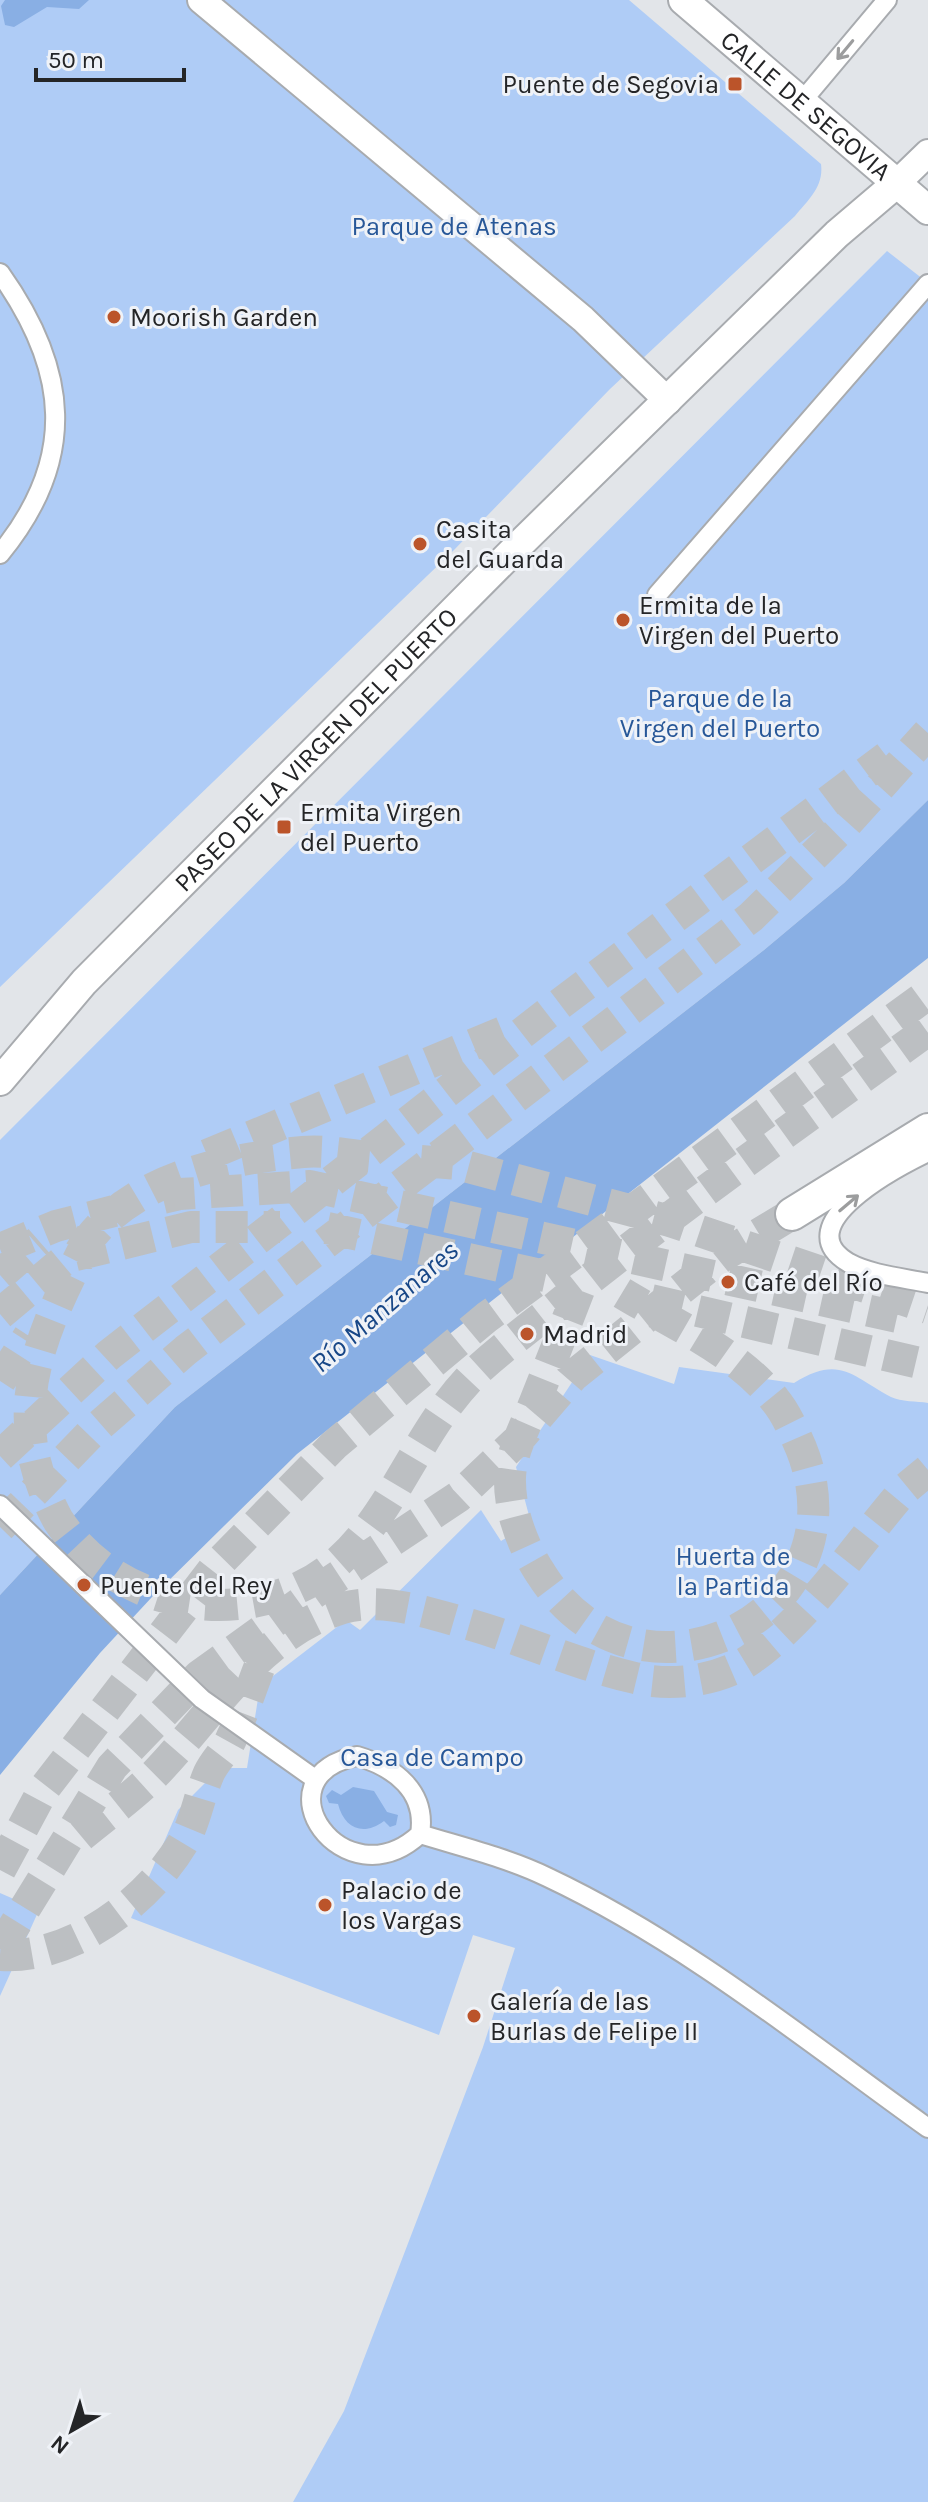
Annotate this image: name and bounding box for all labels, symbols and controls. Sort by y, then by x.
street label: CALLE DE SEGOVIA [714,24,897,187]
scale bar [36,32,184,82]
one-way arrow [836,39,854,60]
text: 50 m [48,46,104,74]
place label: Puente de Segovia [503,69,719,100]
marker: Puente de Segovia [726,75,744,93]
park label: Parque de Atenas [351,211,557,242]
place label: Moorish Garden [130,302,318,333]
marker: Moorish Garden [105,308,123,326]
place label: Casita del Guarda [436,514,564,575]
marker: Casita del Guarda [411,535,429,553]
place label: Ermita de la Virgen del Puerto [639,590,839,651]
street label: PASEO DE LA VIRGEN DEL PUERTO [168,601,464,898]
marker: Ermita de la Virgen del Puerto [614,611,632,629]
park label: Parque de la Virgen del Puerto [620,683,820,744]
place label: Ermita Virgen del Puerto [300,797,461,858]
marker: Ermita Virgen del Puerto [275,818,293,836]
one-way arrow [838,1194,858,1212]
water label: Río Manzanares [304,1233,465,1379]
place label: Café del Río [744,1267,883,1298]
marker: Café del Río [719,1273,737,1291]
place label: Madrid [543,1319,627,1350]
marker: Madrid [518,1325,536,1343]
park label: Huerta de la Partida [676,1541,790,1602]
place label: Puente del Rey [100,1570,272,1601]
marker: Puente del Rey [75,1576,93,1594]
park label: Casa de Campo [340,1742,524,1773]
place label: Palacio de los Vargas [341,1875,462,1936]
marker: Palacio de los Vargas [316,1896,334,1914]
place label: Galería de las Burlas de Felipe II [490,1986,698,2047]
marker: Galería de las Burlas de Felipe II [465,2007,483,2025]
north arrow [32,2390,112,2470]
text: N [46,2430,74,2460]

